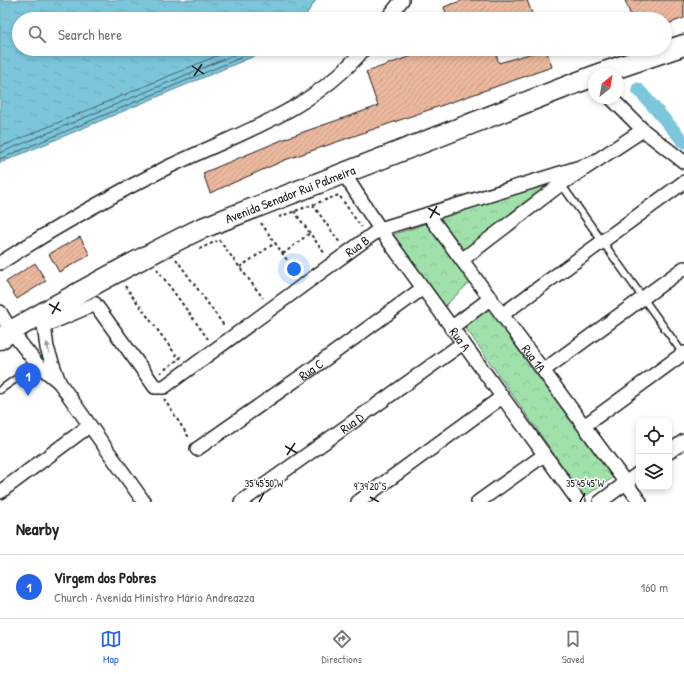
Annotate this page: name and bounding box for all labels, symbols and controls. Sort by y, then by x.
search box [12,12,672,56]
icon: search [26,23,48,45]
text: Search here [58,24,122,45]
north arrow [588,68,624,104]
street label: Avenida Senador Rui Palmeira [222,161,358,227]
street label: Rua B [341,231,373,261]
your location [284,259,304,279]
street label: Rua A [445,323,475,355]
street label: Rua 1A [518,341,551,376]
one-way arrow [45,342,51,354]
street label: Rua C [295,354,327,384]
pin: 1 [15,363,41,396]
street label: Rua D [336,408,368,438]
map controls [636,418,672,490]
button: locate [636,418,672,454]
button: layers [636,454,672,490]
text: 35°45'50"W [245,477,284,490]
text: 35°45'45"W [566,477,605,490]
text: 9°39'20"S [354,480,387,493]
text: Nearby [16,517,59,540]
text: Virgem dos Pobres [54,567,156,588]
text: 1 [27,578,31,596]
text: 160 m [640,578,668,596]
text: Church · Avenida Ministro Mário Andreazza [54,588,254,606]
tab: Map [100,628,122,666]
tab: Directions [322,628,362,666]
tab: Saved [562,628,584,666]

